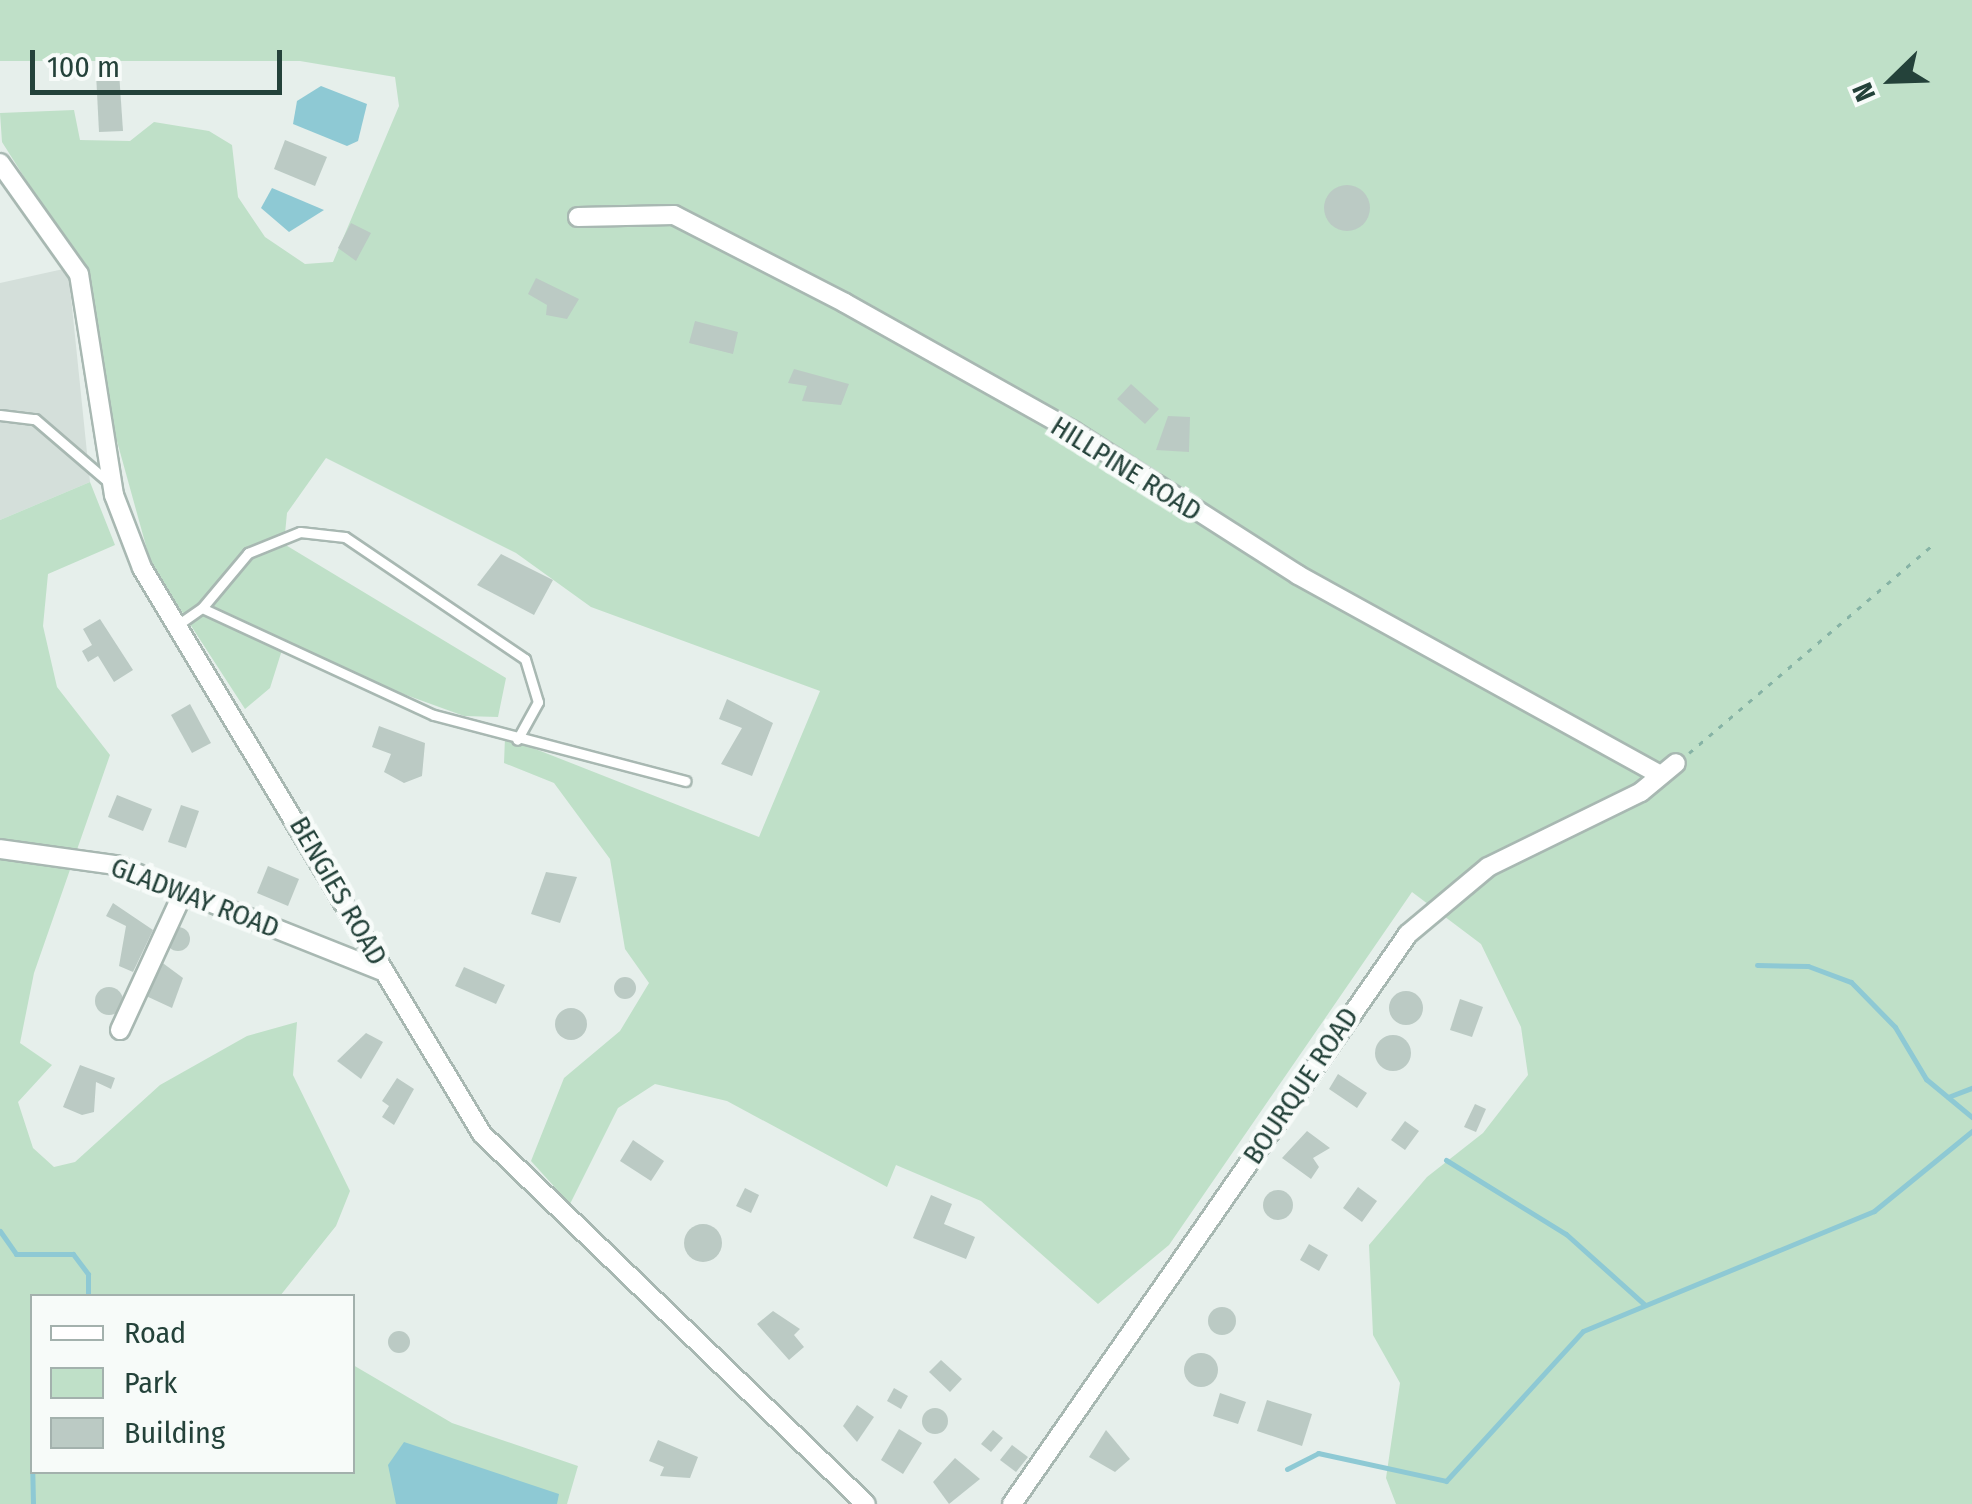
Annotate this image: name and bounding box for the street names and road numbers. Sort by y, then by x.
street label: HILLPINE ROAD [1045,409,1207,529]
street label: BENGIES ROAD [282,811,394,971]
street label: GLADWAY ROAD [106,850,284,946]
street label: BOURQUE ROAD [1236,1001,1366,1171]

